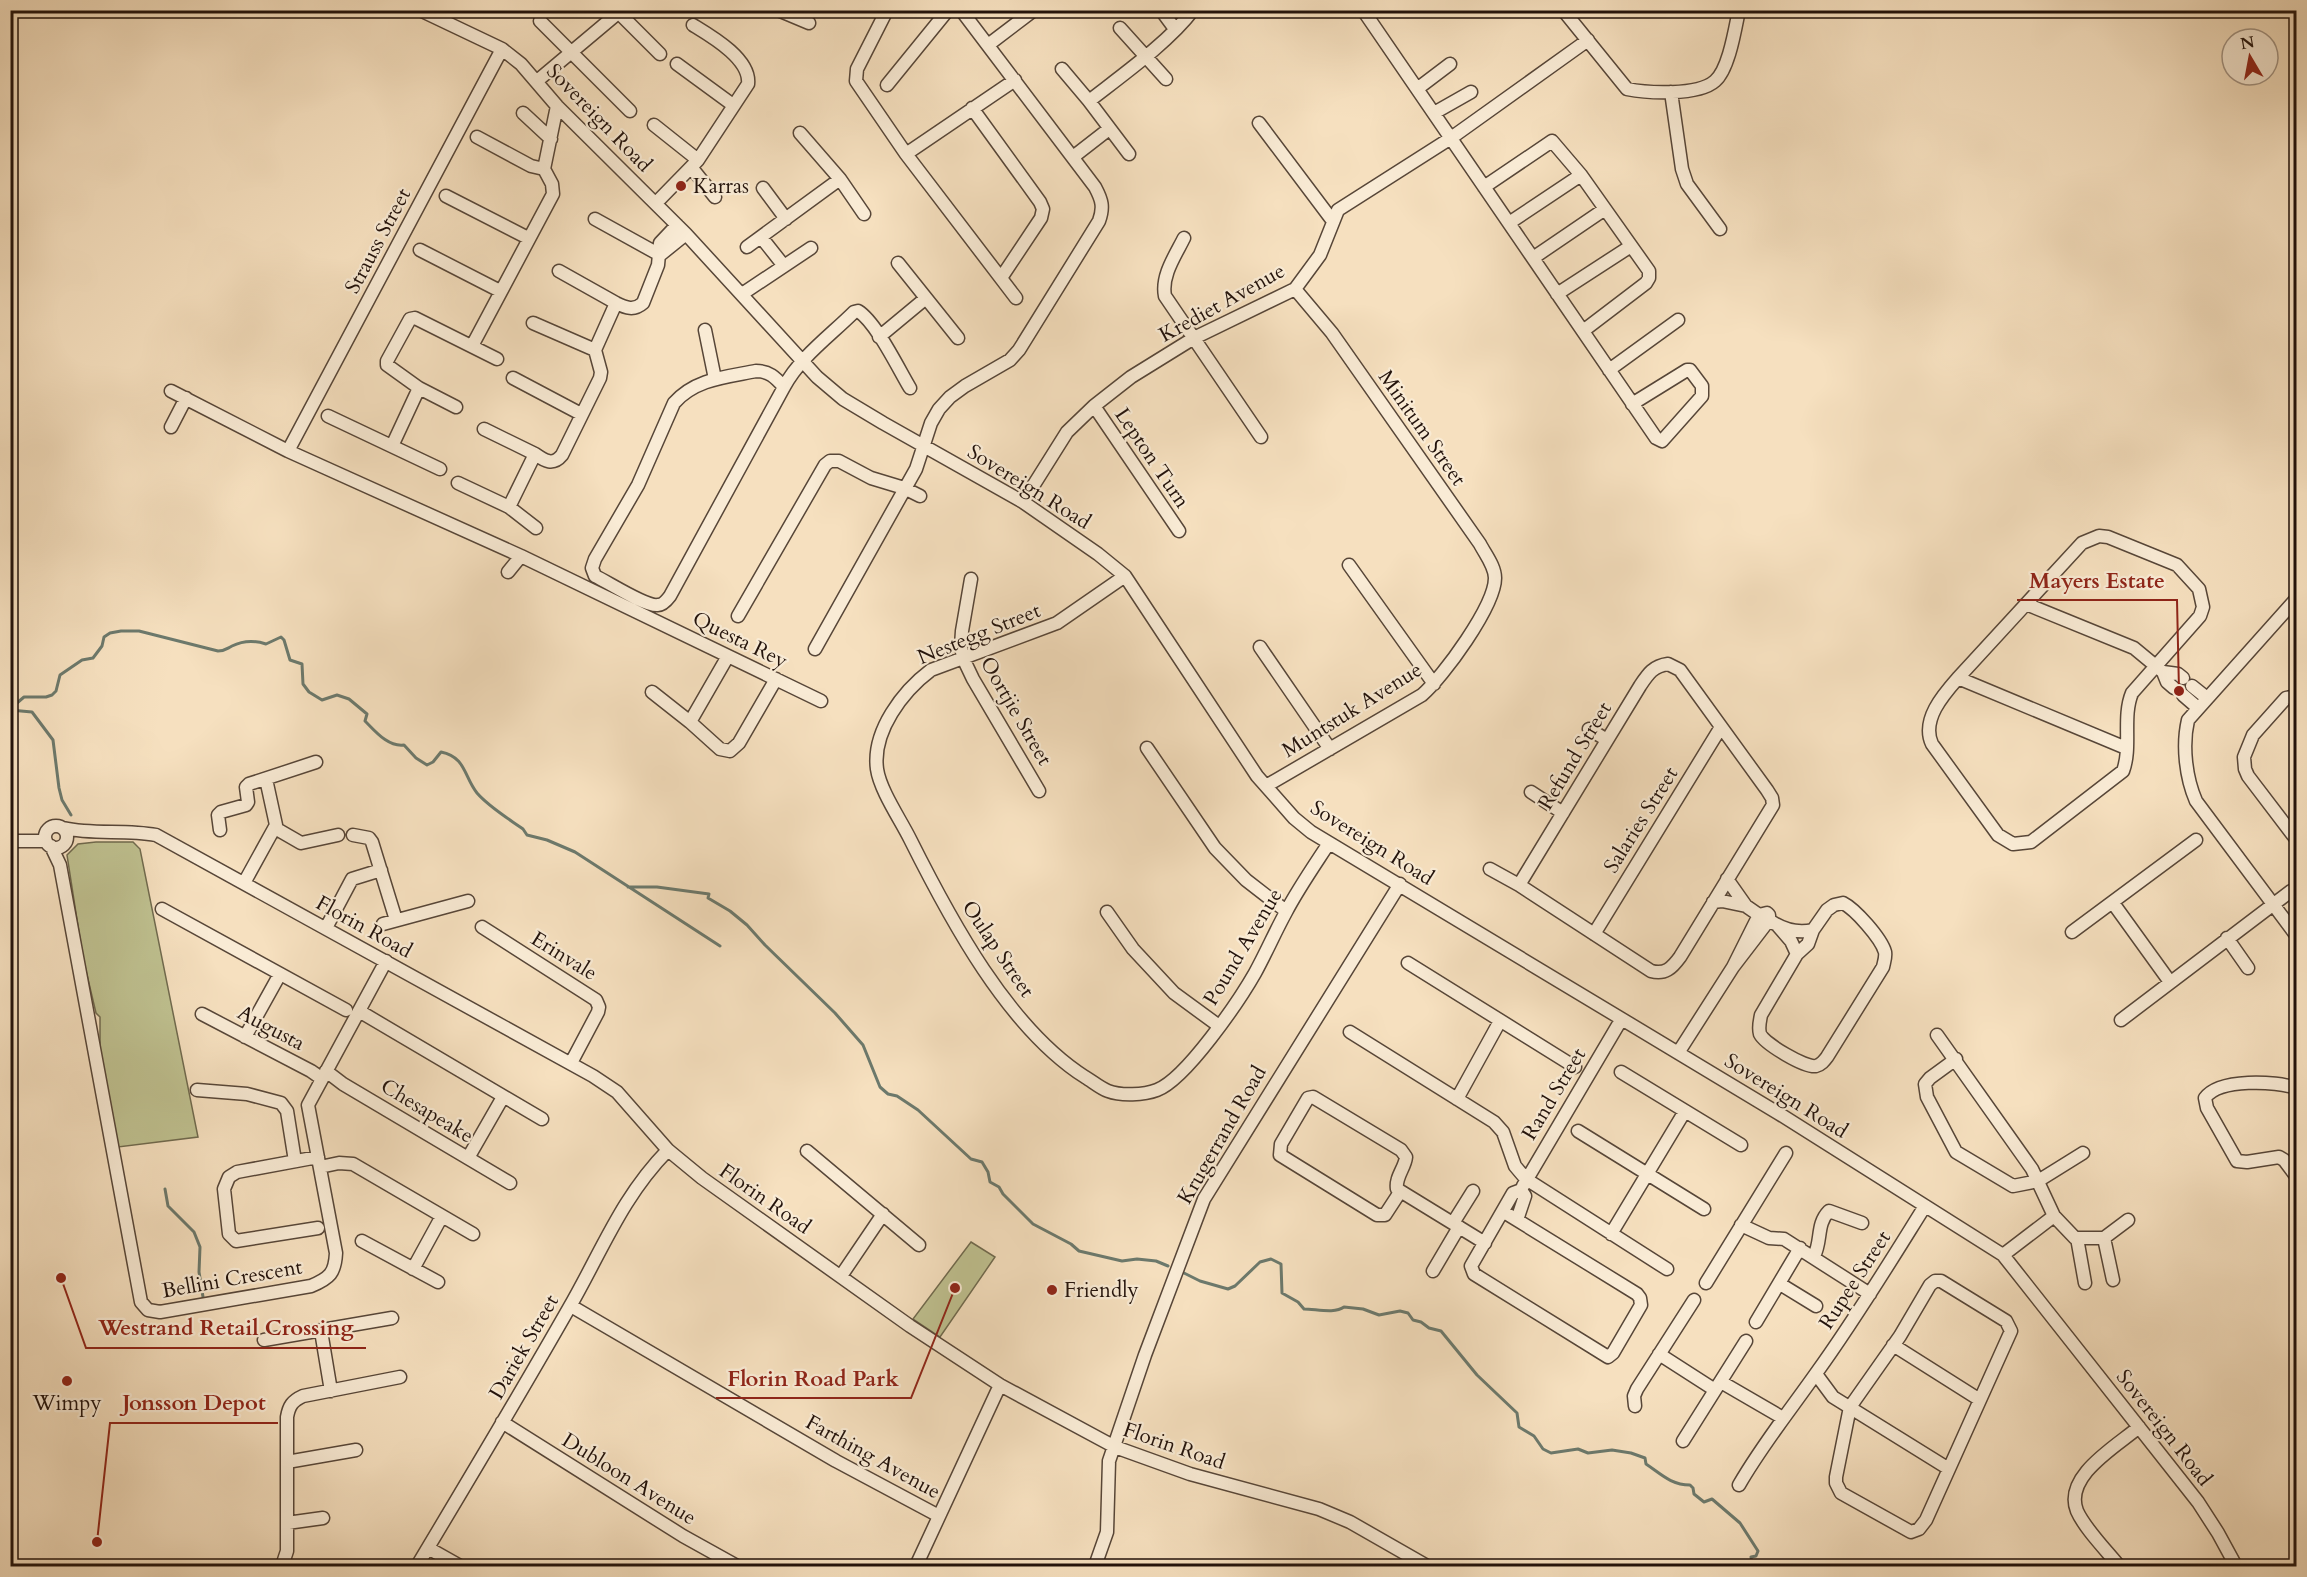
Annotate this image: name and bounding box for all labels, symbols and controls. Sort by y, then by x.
north arrow [2220,27,2280,87]
text: N [2239,31,2256,55]
street label: Sovereign Road [540,57,658,179]
place label: Karras [693,172,749,201]
marker: Karras [674,179,688,193]
street label: Strauss Street [338,183,418,299]
street label: Krediet Avenue [1154,256,1290,350]
street label: Minitum Street [1371,364,1473,492]
street label: Lepton Turn [1108,402,1196,514]
street label: Sovereign Road [962,437,1096,537]
callout: Mayers Estate [2017,560,2177,600]
text: Mayers Estate [2029,566,2165,596]
street label: Nestegg Street [913,596,1045,672]
street label: Questa Rey [687,604,793,676]
street label: Oortjie Street [973,651,1059,771]
street label: Muntstuk Avenue [1276,655,1428,765]
street label: Refund Street [1531,696,1619,815]
street label: Salaries Street [1597,761,1685,879]
street label: Sovereign Road [1305,793,1439,893]
street label: Pound Avenue [1197,883,1289,1011]
street label: Florin Road [311,889,417,965]
street label: Oulap Street [955,895,1041,1004]
street label: Erinvale [525,924,603,988]
street label: Augusta [232,998,310,1058]
street label: Rand Street [1515,1042,1593,1146]
street label: Sovereign Road [1719,1046,1853,1146]
street label: Krugerrand Road [1171,1060,1273,1210]
street label: Chesapeake [375,1072,479,1150]
street label: Florin Road [713,1157,817,1241]
street label: Rupee Street [1812,1225,1898,1335]
street label: Bellini Crescent [160,1252,305,1306]
place label: Friendly [1064,1276,1139,1305]
marker: Friendly [1045,1283,1059,1297]
street label: Dariek Street [482,1289,566,1405]
callout: Westrand Retail Crossing [86,1308,366,1348]
text: Westrand Retail Crossing [97,1313,355,1343]
callout: Florin Road Park [716,1358,911,1398]
text: Florin Road Park [727,1364,899,1394]
street label: Sovereign Road [2109,1364,2219,1492]
marker: Wimpy [60,1374,74,1388]
callout: Jonsson Depot [110,1383,278,1423]
text: Jonsson Depot [119,1388,266,1418]
place label: Wimpy [31,1389,102,1418]
street label: Farthing Avenue [800,1408,946,1506]
street label: Florin Road [1119,1415,1229,1477]
street label: Dubloon Avenue [556,1426,702,1532]

